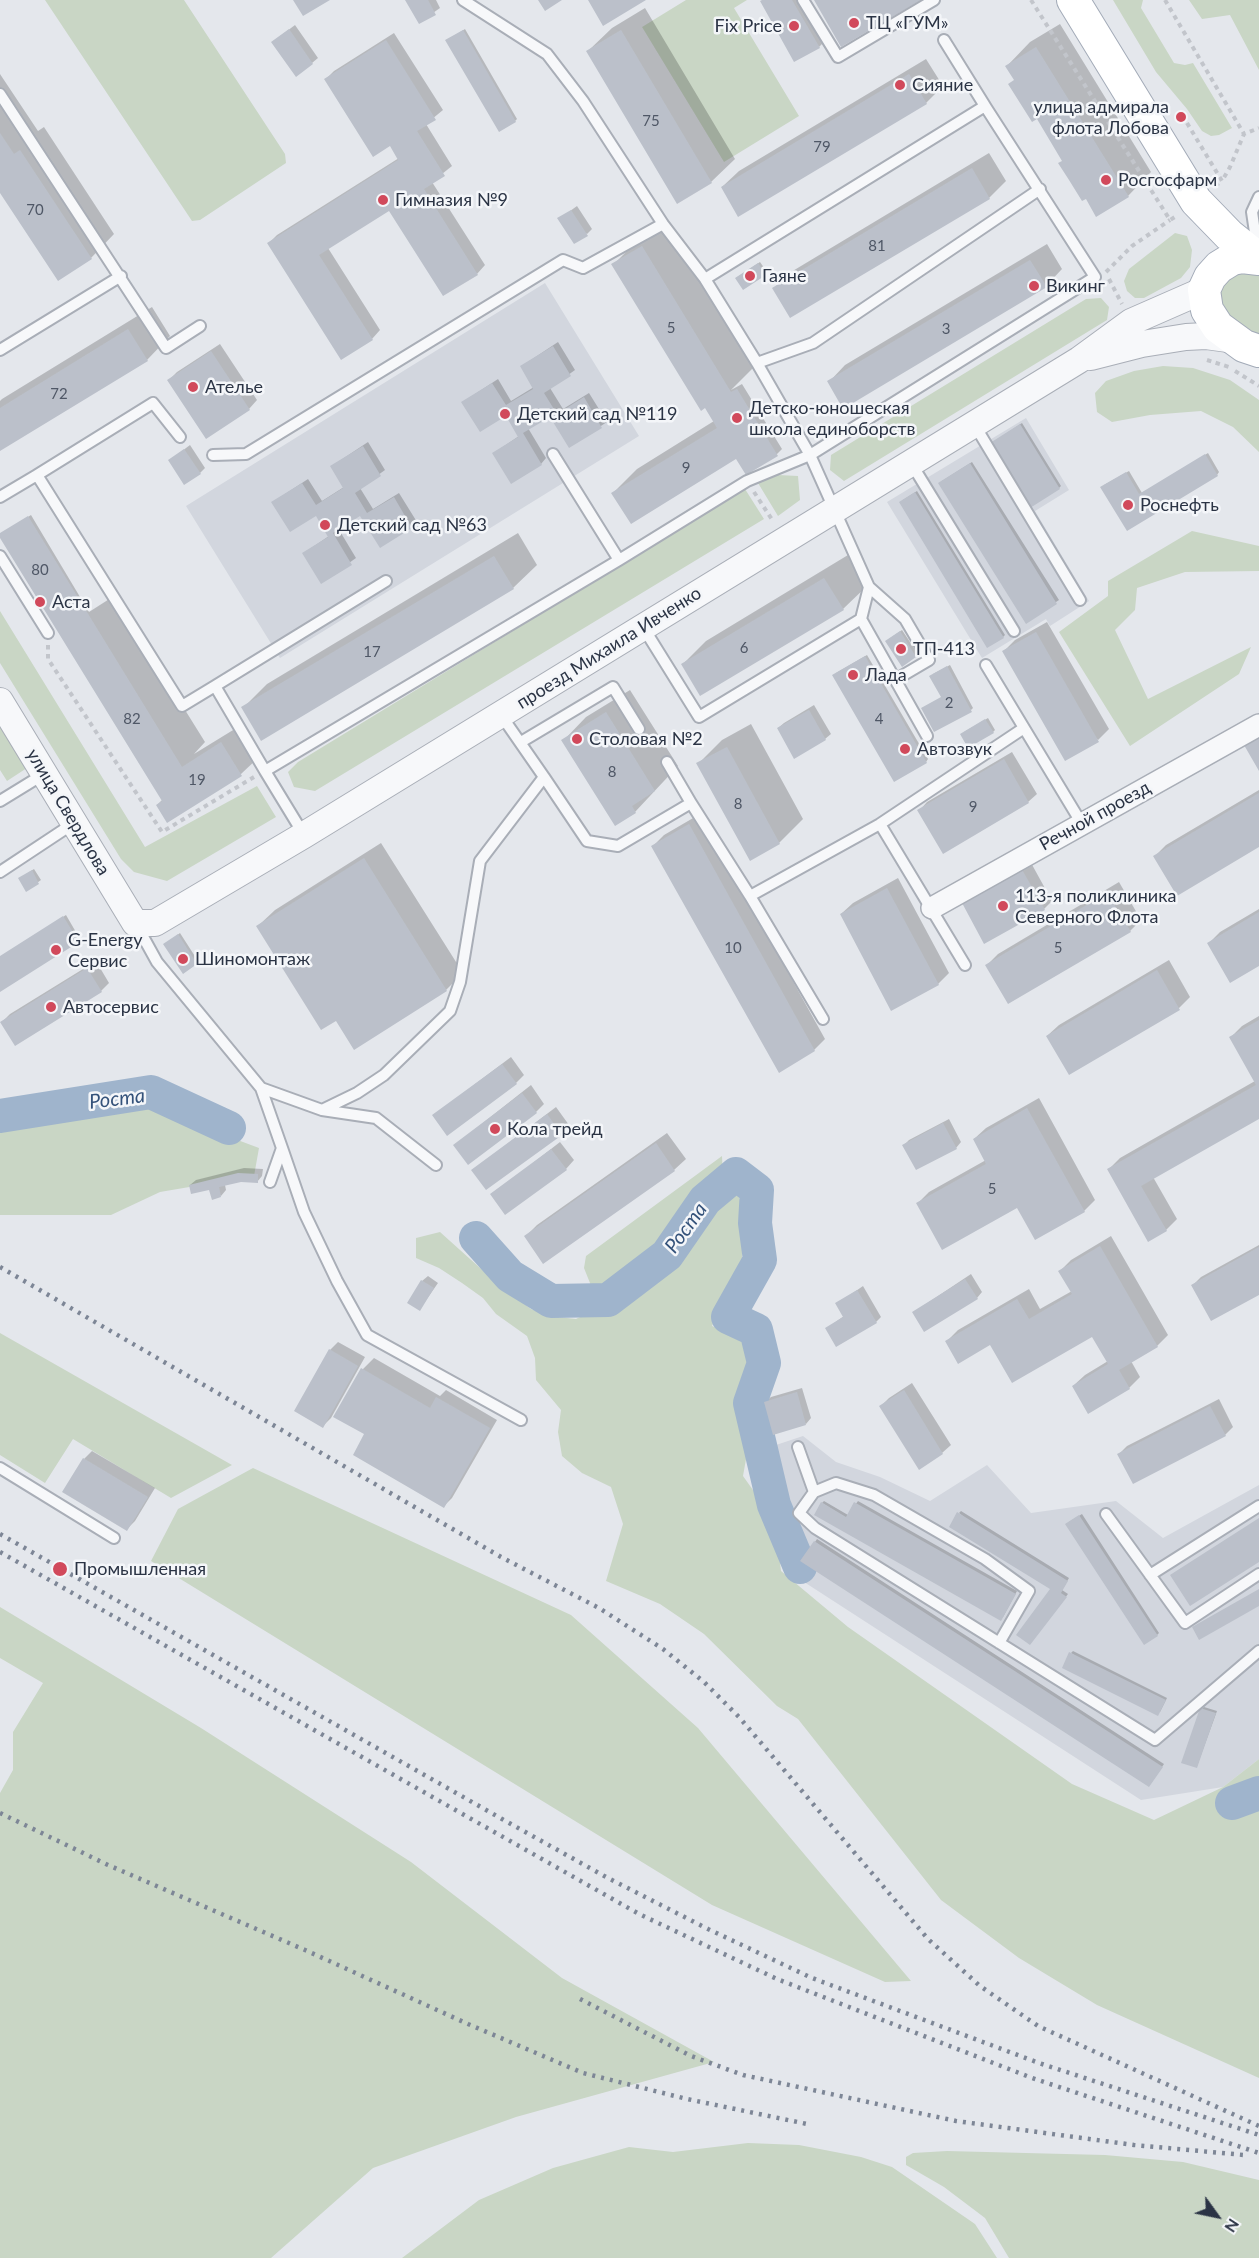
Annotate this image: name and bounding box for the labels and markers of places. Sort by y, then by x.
place label: ТЦ «ГУМ» [866,12,948,34]
place label: Fix Price [715,15,782,37]
marker: ТЦ «ГУМ» [847,16,861,30]
marker: Fix Price [787,19,801,33]
place label: Сияние [912,74,973,96]
marker: Сияние [893,78,907,92]
place label: улица адмирала флота Лобова [1034,96,1169,138]
marker: улица адмирала флота Лобова [1174,110,1188,124]
place label: Росгосфарм [1118,169,1217,191]
marker: Росгосфарм [1099,173,1113,187]
place label: Гимназия №9 [395,189,508,211]
marker: Гимназия №9 [376,193,390,207]
place label: Гаяне [762,265,806,287]
marker: Гаяне [743,269,757,283]
place label: Викинг [1046,275,1105,297]
marker: Викинг [1027,279,1041,293]
place label: Ателье [205,376,263,398]
marker: Ателье [186,380,200,394]
place label: Детско-юношеская школа единоборств [749,397,915,440]
place label: Детский сад №119 [517,403,677,425]
marker: Детский сад №119 [498,407,512,421]
marker: Детско-юношеская школа единоборств [730,411,744,425]
place label: Роснефть [1140,494,1219,516]
marker: Роснефть [1121,498,1135,512]
place label: Детский сад №63 [337,514,487,536]
marker: Детский сад №63 [318,518,332,532]
place label: Аста [52,591,90,613]
marker: Аста [33,595,47,609]
place label: ТП-413 [913,638,975,660]
marker: ТП-413 [894,642,908,656]
place label: Лада [865,664,907,686]
marker: Лада [846,668,860,682]
place label: Столовая №2 [589,728,703,750]
marker: Столовая №2 [570,732,584,746]
place label: Автозвук [917,738,992,760]
marker: Автозвук [898,742,912,756]
place label: 113-я поликлиника Северного Флота [1015,885,1176,928]
marker: 113-я поликлиника Северного Флота [996,899,1010,913]
place label: G-Energy Сервис [68,929,143,972]
marker: G-Energy Сервис [49,943,63,957]
place label: Шиномонтаж [195,948,310,970]
marker: Шиномонтаж [176,952,190,966]
place label: Автосервис [63,996,159,1018]
marker: Автосервис [44,1000,58,1014]
place label: Кола трейд [507,1118,603,1140]
marker: Кола трейд [488,1122,502,1136]
place label: Промышленная [74,1558,206,1580]
marker: Промышленная [51,1560,69,1578]

